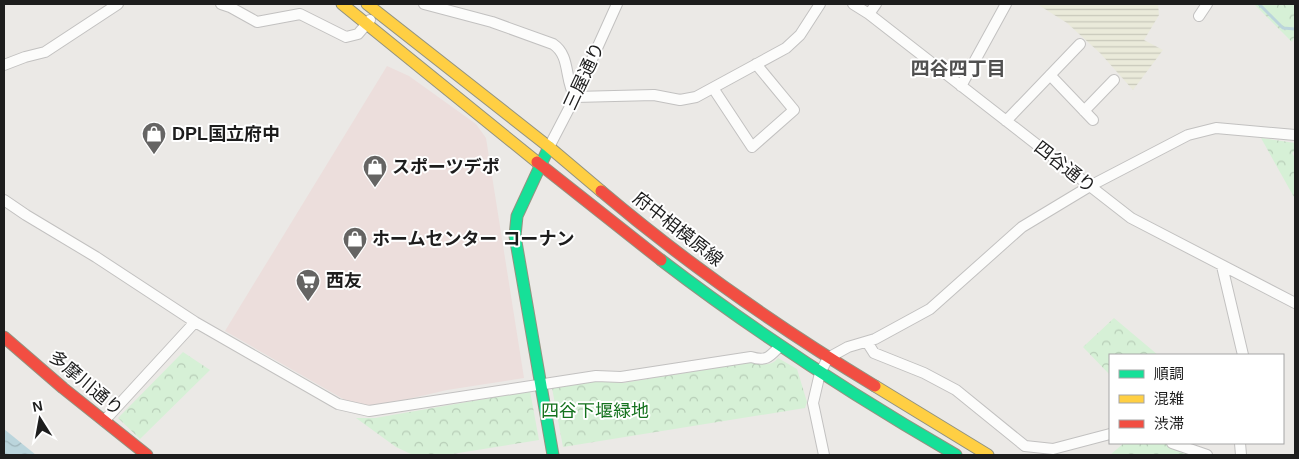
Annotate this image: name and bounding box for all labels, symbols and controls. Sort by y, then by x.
street label: 三屋通り [560,39,608,113]
district label: 四谷四丁目 [910,58,1006,79]
shop icon: DPL国立府中 [141,121,167,155]
place label: DPL国立府中 [172,124,280,144]
street label: 四谷通り [1030,137,1100,197]
shop icon: スポーツデポ [362,154,388,188]
place label: スポーツデポ [392,157,500,177]
street label: 府中相模原線 [629,188,727,270]
shop icon: ホームセンター コーナン [342,226,368,260]
place label: ホームセンター コーナン [372,229,574,249]
supermarket icon: 西友 [295,268,321,302]
place label: 西友 [326,271,362,291]
street label: 多摩川通り [45,346,127,420]
legend [1109,354,1284,444]
text: 順調 [1154,365,1184,382]
text: 混雑 [1154,390,1184,407]
north arrow [15,394,65,444]
text: N [31,397,44,415]
park label: 四谷下堰緑地 [541,401,649,421]
text: 渋滞 [1154,415,1184,432]

